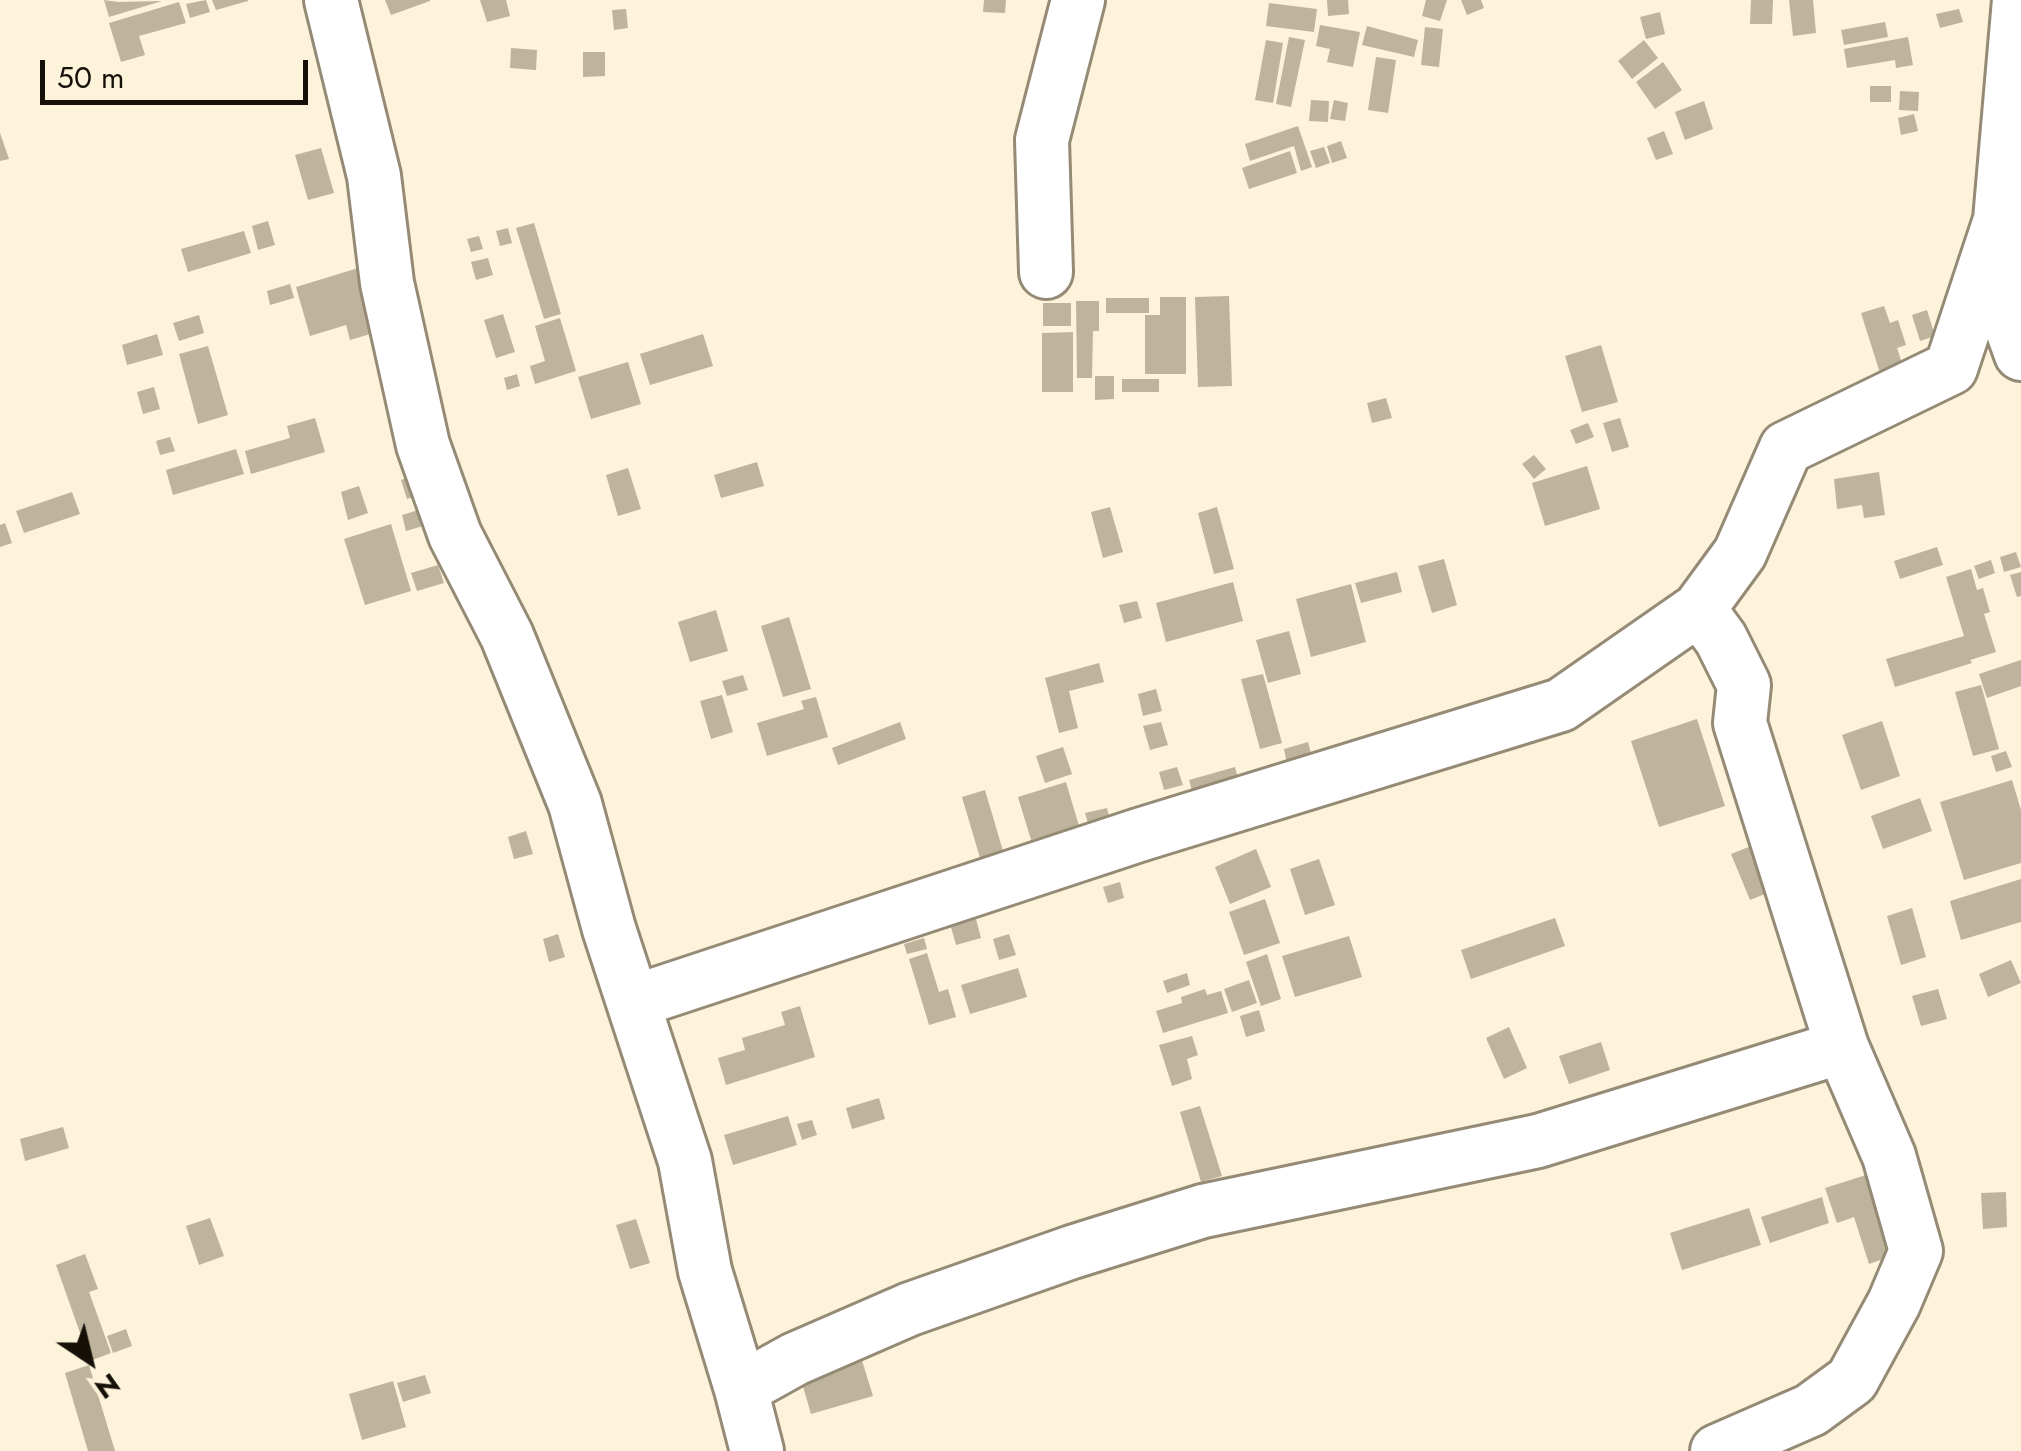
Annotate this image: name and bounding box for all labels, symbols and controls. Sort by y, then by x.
scale bar [45,40,312,102]
text: 50 m [57,56,124,99]
north arrow [40,1311,140,1411]
text: N [87,1363,128,1409]

